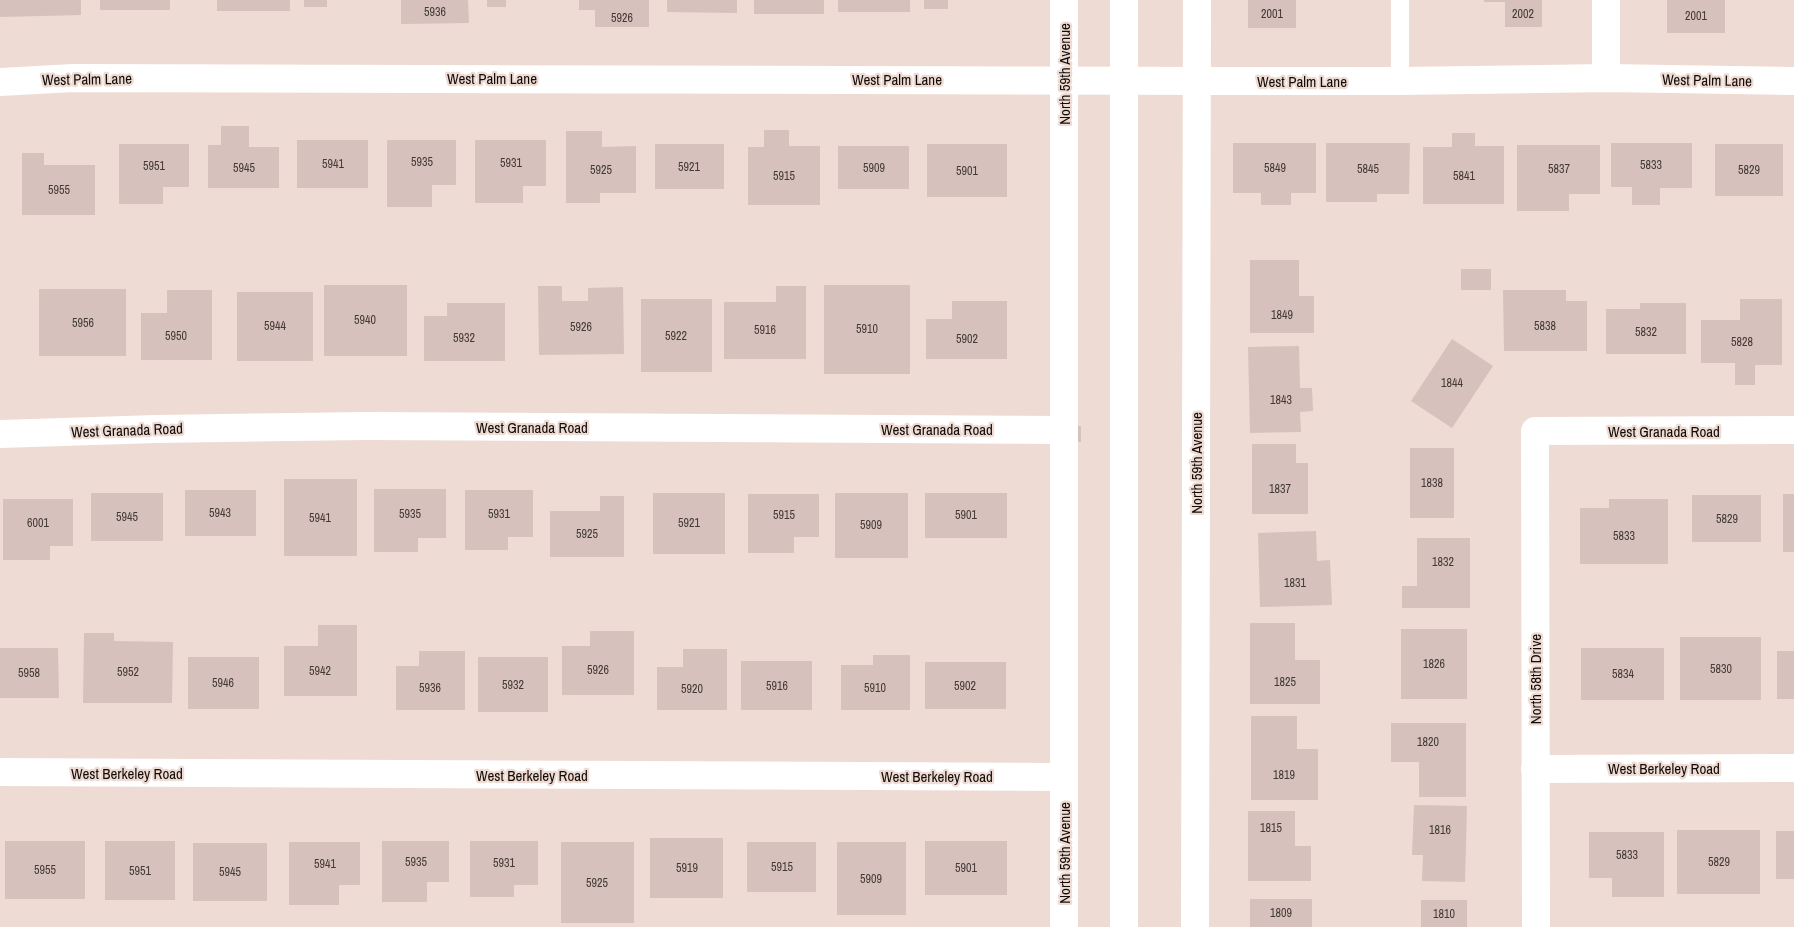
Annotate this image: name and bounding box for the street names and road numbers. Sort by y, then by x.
street label: North 59th Avenue [1054,23,1075,125]
street label: West Palm Lane [42,68,132,90]
street label: West Palm Lane [447,68,537,89]
street label: West Palm Lane [852,69,942,90]
street label: West Palm Lane [1662,69,1752,91]
street label: West Palm Lane [1257,71,1347,92]
street label: North 59th Avenue [1186,412,1207,514]
street label: West Granada Road [476,417,588,438]
street label: West Granada Road [71,418,183,442]
street label: West Granada Road [881,419,993,440]
street label: West Granada Road [1608,421,1720,442]
street label: North 58th Drive [1525,634,1546,724]
street label: West Berkeley Road [1608,758,1720,779]
street label: West Berkeley Road [71,763,183,784]
street label: West Berkeley Road [476,765,588,786]
street label: West Berkeley Road [881,766,993,787]
street label: North 59th Avenue [1054,802,1075,904]

